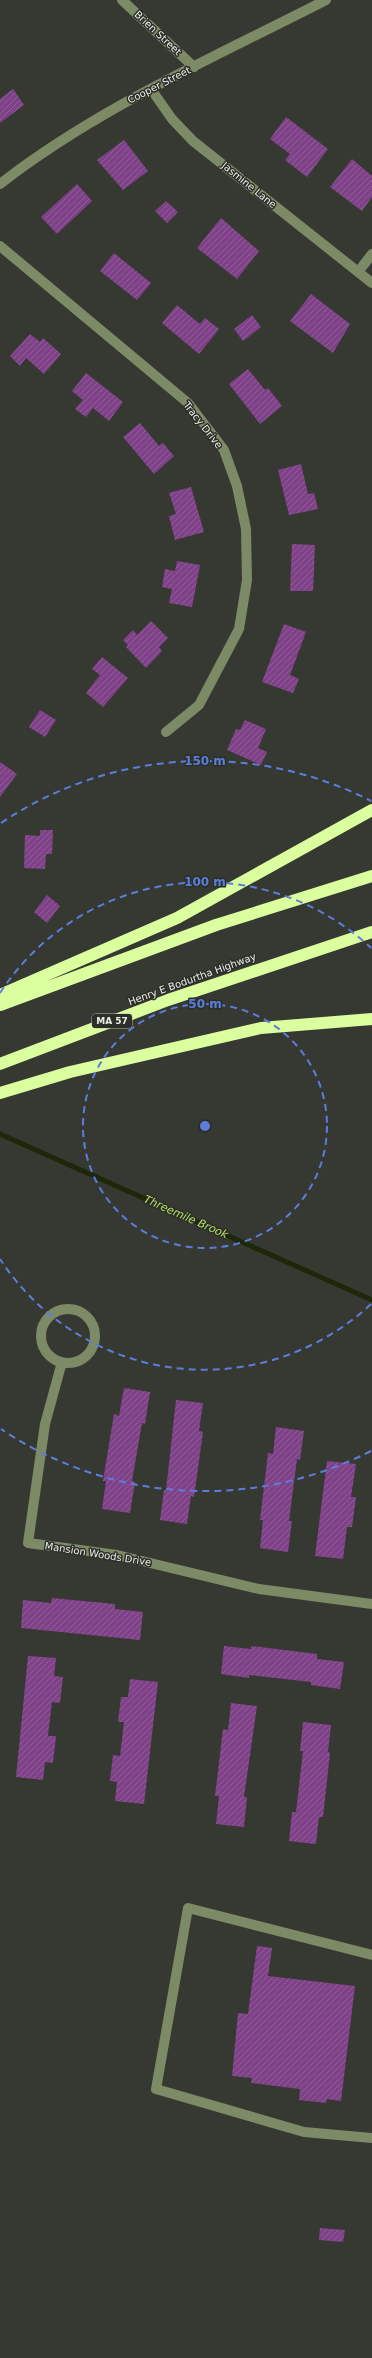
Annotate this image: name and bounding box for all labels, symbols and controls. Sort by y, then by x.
street label: Brien Street [132,9,184,57]
street label: Cooper Street [126,64,192,106]
street label: Jasmine Lane [219,159,278,210]
street label: Tracy Drive [181,399,225,451]
text: 150 m [184,754,226,768]
text: 100 m [184,875,226,889]
street label: Henry E Bodurtha Highway [127,951,258,1007]
text: 50 m [188,997,222,1011]
road number: MA 57 [92,1014,132,1028]
centre of rings [198,1119,212,1133]
water label: Threemile Brook [142,1193,231,1242]
street label: Mansion Woods Drive [44,1540,152,1568]

